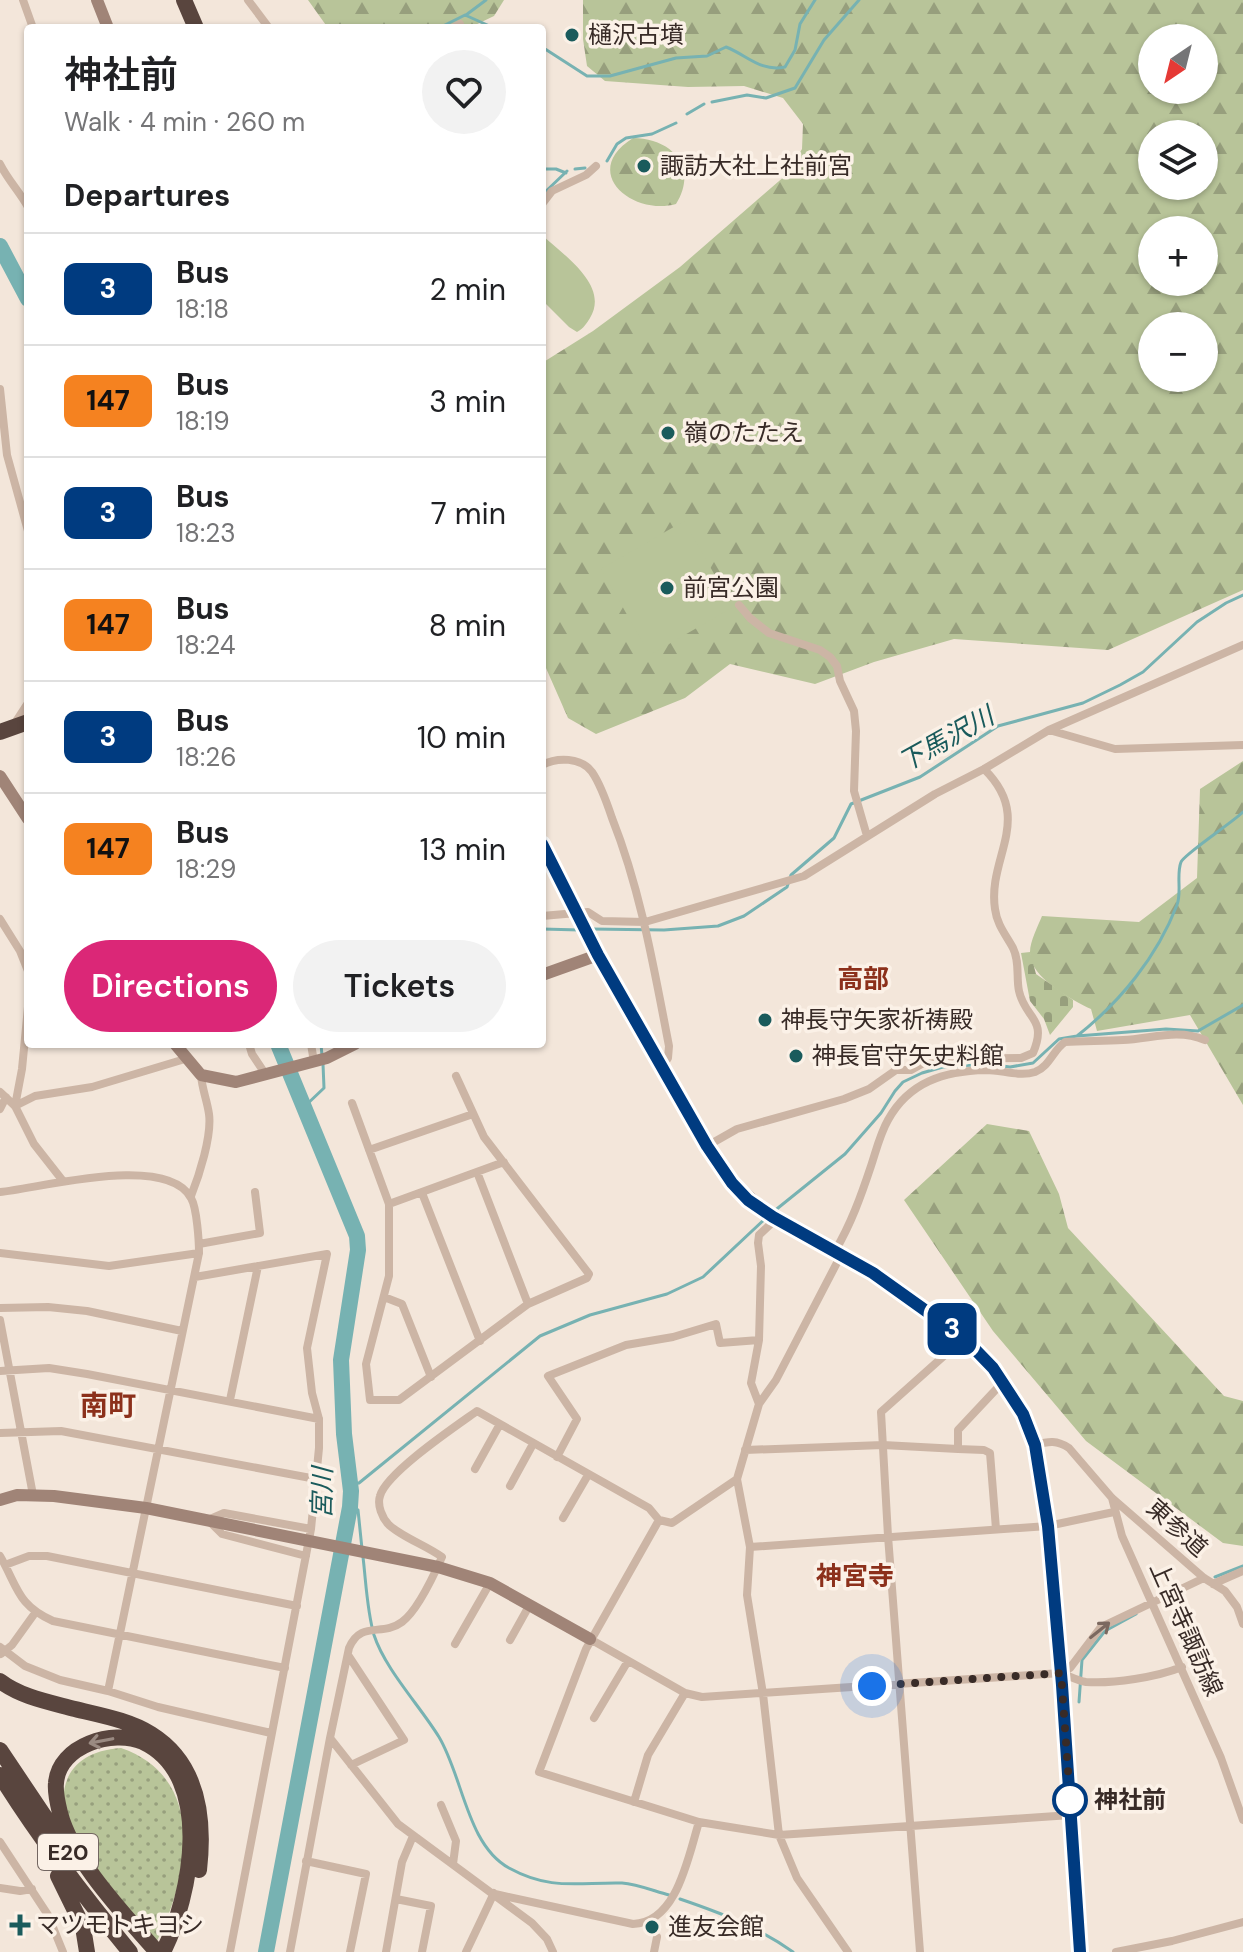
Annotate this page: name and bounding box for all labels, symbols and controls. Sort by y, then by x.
place label: 樋沢古墳 [588,19,684,50]
north arrow [1138,24,1218,104]
map controls [1138,24,1218,392]
marker: 樋沢古墳 [563,26,581,44]
text: 神社前 [64,50,178,100]
button: heart [422,50,506,134]
text: Walk · 4 min · 260 m [64,105,305,139]
button: layers [1138,120,1218,200]
place label: 諏訪大社上社前宮 [660,150,852,181]
marker: 諏訪大社上社前宮 [635,157,653,175]
text: Departures [64,176,230,215]
button: + [1138,216,1218,296]
text: Bus [176,253,230,292]
text: 3 [100,270,116,307]
text: 2 min [430,270,506,309]
text: 18:18 [176,292,229,326]
button: − [1138,312,1218,392]
text: Bus [176,365,230,404]
text: 147 [86,382,130,419]
text: 3 min [429,382,506,421]
text: 18:19 [176,404,230,438]
place label: 嶺のたたえ [684,417,804,448]
marker: 嶺のたたえ [659,424,677,442]
text: Bus [176,477,230,516]
text: 3 [100,494,116,531]
text: 7 min [431,494,506,533]
text: 18:23 [176,516,236,550]
place label: 前宮公園 [683,572,779,603]
marker: 前宮公園 [658,579,676,597]
text: Bus [176,589,230,628]
text: 147 [86,606,130,643]
text: 8 min [429,606,506,645]
text: 18:24 [176,628,236,662]
water label: 下馬沢川 [892,697,1002,779]
text: Bus [176,701,230,740]
text: 3 [100,718,116,755]
text: 10 min [417,718,506,757]
text: 18:26 [176,740,236,774]
text: Bus [176,813,230,852]
text: 147 [86,830,130,867]
text: 13 min [420,830,506,869]
text: 18:29 [176,852,236,886]
button: Directions [64,940,277,1032]
button: Tickets [293,940,506,1032]
district label: 高部 [837,962,889,996]
place label: 神長守矢家祈祷殿 [781,1004,973,1035]
marker: 神長守矢家祈祷殿 [756,1011,774,1029]
place label: 神長官守矢史料館 [812,1040,1004,1071]
marker: 神長官守矢史料館 [787,1047,805,1065]
line badge: 3 [926,1303,978,1355]
text: 3 [944,1310,960,1347]
district label: 南町 [80,1387,136,1424]
water label: 宮川 [305,1464,340,1519]
street label: 東参道 [1140,1492,1214,1563]
street label: 上宮寺諏訪線 [1143,1557,1230,1701]
district label: 神宮寺 [816,1559,894,1593]
one-way arrow [1090,1622,1111,1640]
your location [852,1666,892,1706]
one-way arrow [89,1734,115,1749]
marker: 神社前 [1053,1783,1087,1817]
place label: 神社前 [1094,1784,1166,1815]
road number: E20 [38,1834,98,1870]
place label: マツモトキヨシ [36,1909,204,1940]
place label: 進友会館 [668,1911,764,1942]
marker: マツモトキヨシ [11,1916,29,1934]
marker: 進友会館 [643,1918,661,1936]

